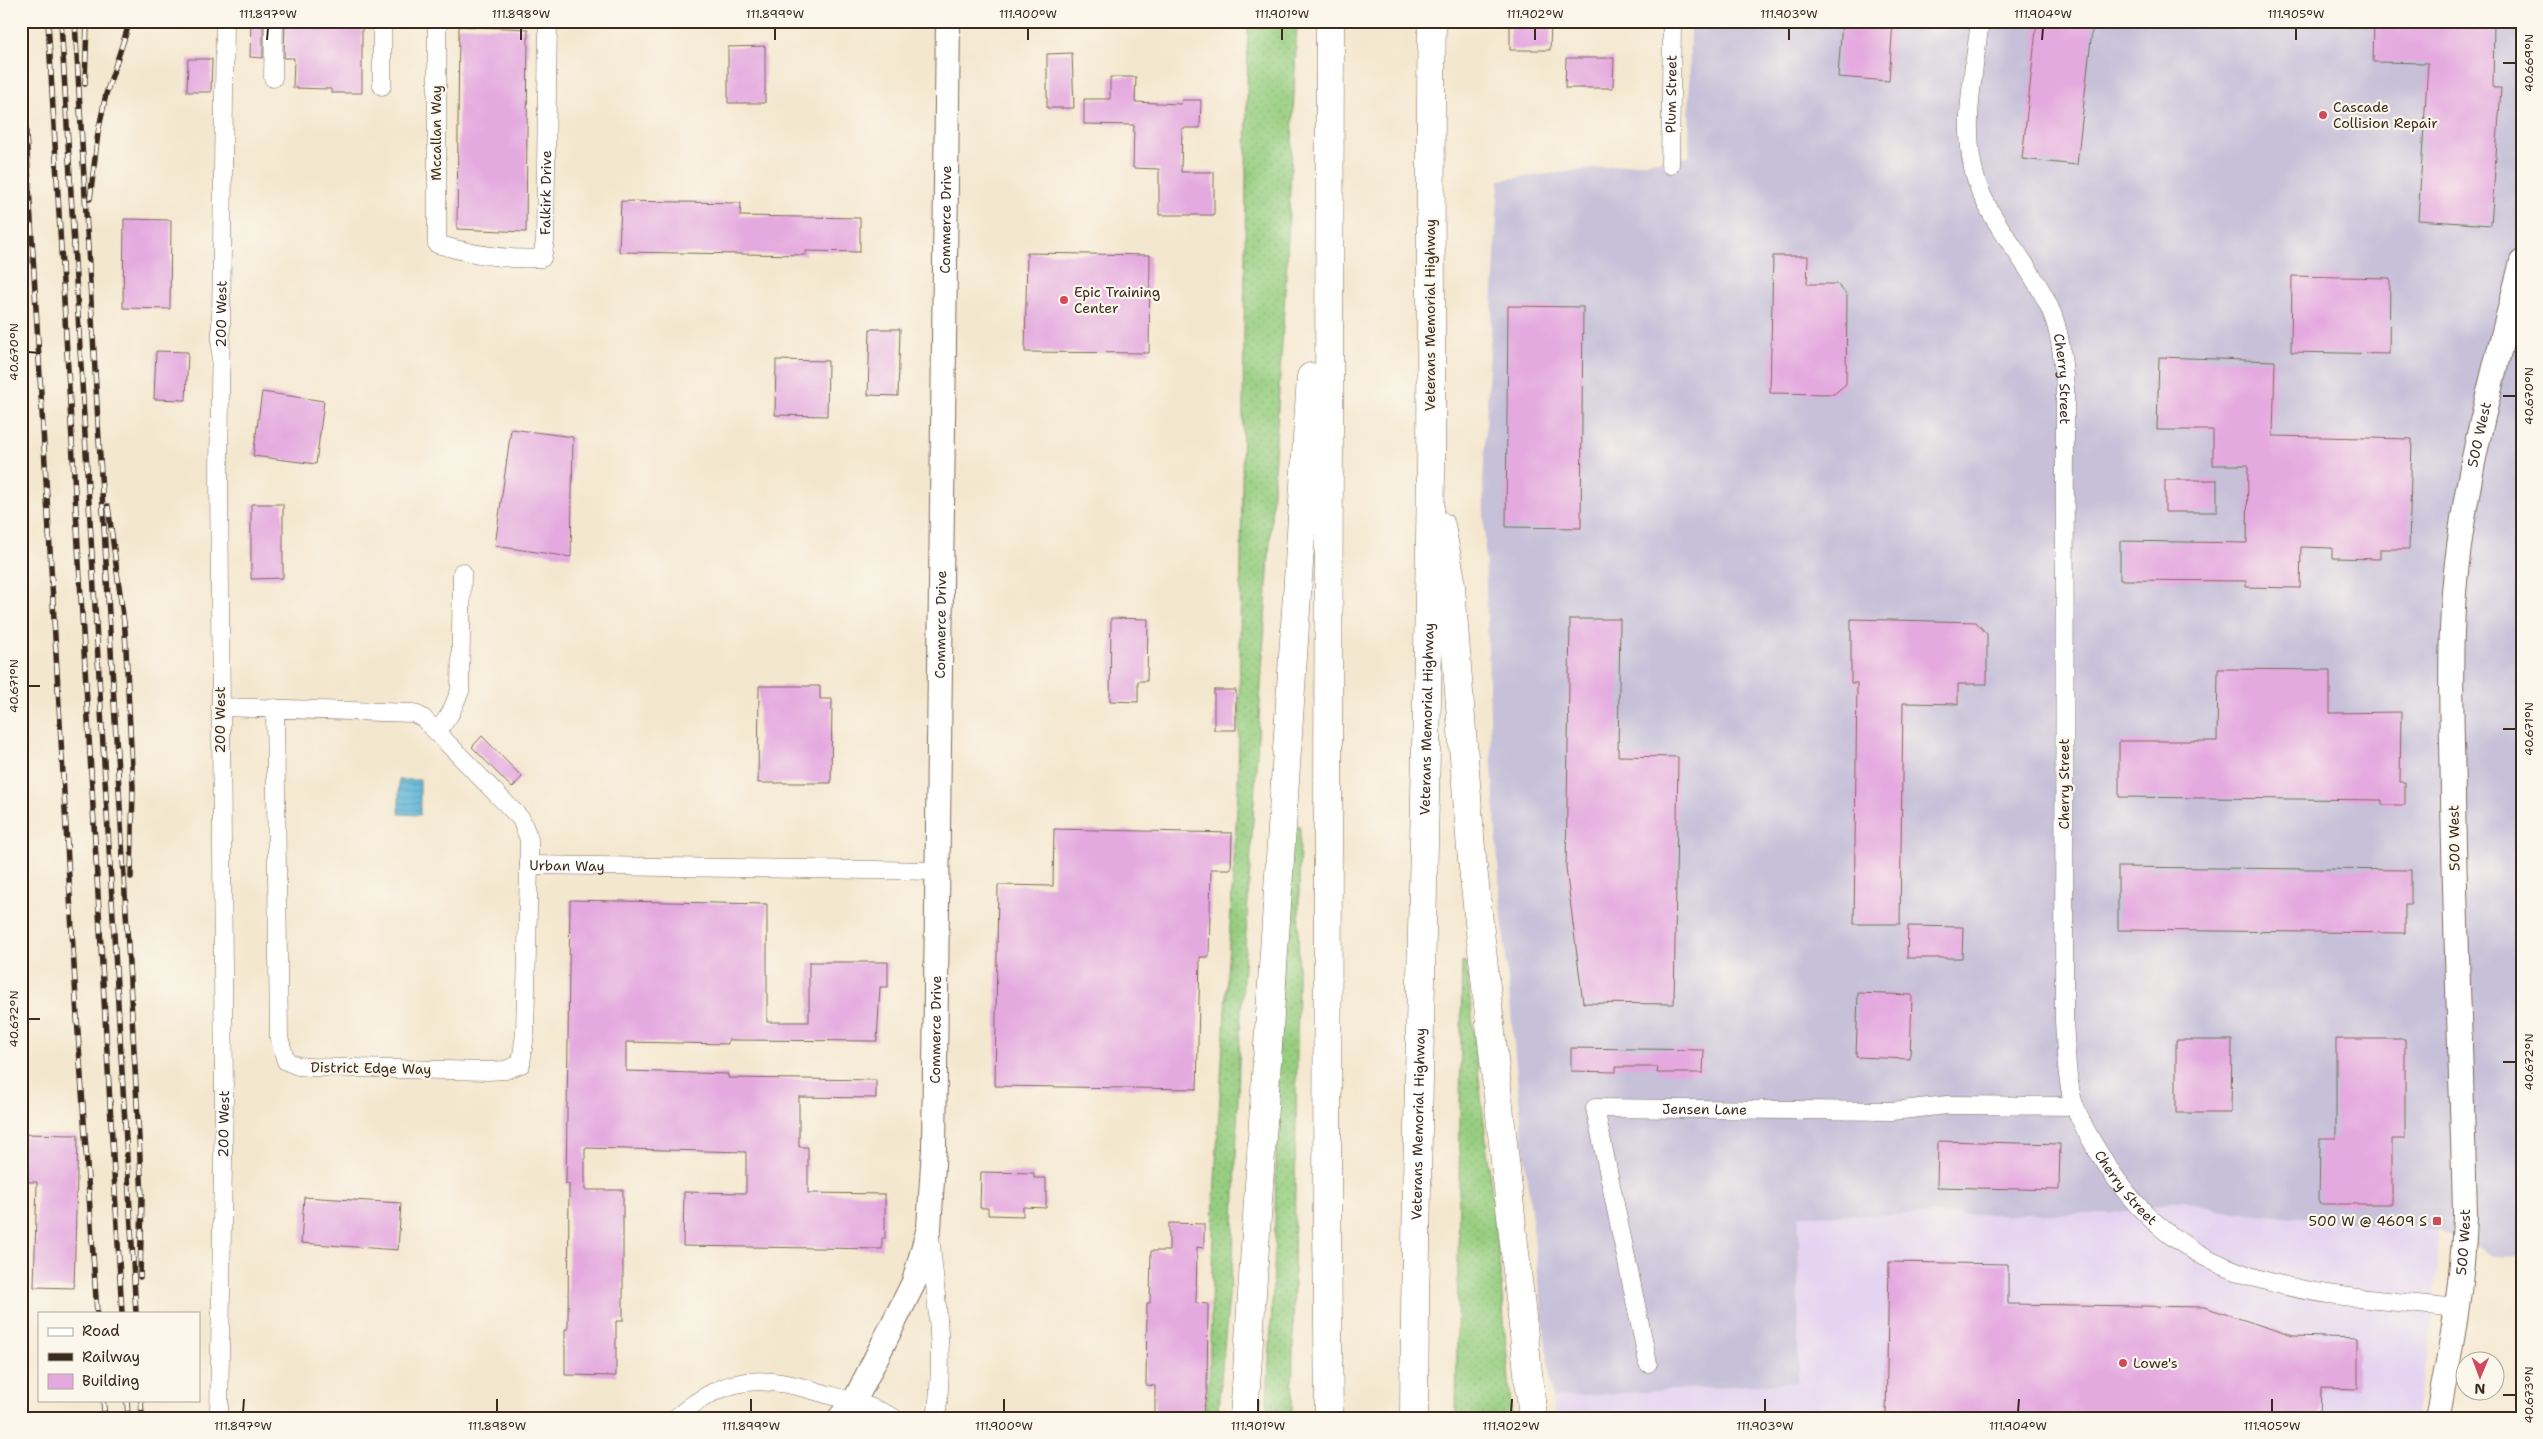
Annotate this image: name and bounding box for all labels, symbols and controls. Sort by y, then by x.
text: 111.897°W [239,6,297,22]
text: 111.898°W [492,6,550,22]
text: 111.899°W [746,6,804,22]
text: 111.900°W [999,6,1057,22]
text: 111.901°W [1255,6,1309,22]
text: 111.902°W [1506,6,1564,22]
text: 111.903°W [1760,6,1818,22]
text: 111.904°W [2014,6,2072,22]
text: 111.905°W [2267,6,2325,22]
text: 40.669°N [2521,34,2537,92]
street label: Plum Street [1661,55,1681,133]
street label: Mccallan Way [427,85,445,181]
place label: Cascade Collision Repair [2333,98,2438,132]
marker: Cascade Collision Repair [2317,109,2329,121]
street label: Falkirk Drive [536,150,555,235]
street label: Commerce Drive [936,165,955,274]
street label: Veterans Memorial Highway [1421,219,1439,411]
street label: 200 West [212,280,231,348]
place label: Epic Training Center [1074,283,1160,317]
marker: Epic Training Center [1058,294,1070,306]
text: 40.670°N [6,323,22,381]
street label: Cherry Street [2050,332,2074,424]
text: 40.670°N [2521,367,2537,425]
street label: 500 West [2463,400,2495,469]
street label: Commerce Drive [931,570,950,679]
street label: Veterans Memorial Highway [1416,623,1438,816]
text: 40.671°N [6,659,22,713]
street label: 200 West [211,686,229,754]
text: 40.671°N [2521,702,2537,756]
street label: Cherry Street [2055,738,2073,830]
street label: 500 West [2444,805,2464,871]
street label: Urban Way [529,856,605,875]
street label: Commerce Drive [926,975,945,1084]
text: 40.672°N [6,990,22,1048]
street label: Veterans Memorial Highway [1407,1028,1429,1220]
text: 40.672°N [2521,1033,2537,1091]
street label: District Edge Way [311,1058,431,1078]
street label: 200 West [214,1090,233,1158]
street label: Jensen Lane [1662,1100,1747,1119]
street label: Cherry Street [2091,1147,2161,1229]
street label: 500 West [2452,1209,2474,1276]
place label: 500 W @ 4609 S [2309,1212,2427,1230]
marker: 500 W @ 4609 S [2431,1215,2443,1227]
legend [38,1312,200,1402]
text: Road [82,1321,120,1341]
text: Railway [82,1347,140,1367]
north arrow [2456,1352,2506,1402]
place label: Lowe's [2133,1354,2178,1372]
marker: Lowe's [2117,1357,2129,1369]
text: 40.673°N [2521,1366,2537,1424]
text: Building [82,1371,139,1391]
text: N [2474,1380,2485,1398]
text: 111.897°W [214,1418,272,1434]
text: 111.898°W [468,1418,526,1434]
text: 111.899°W [722,1418,780,1434]
text: 111.900°W [975,1418,1033,1434]
text: 111.901°W [1231,1418,1285,1434]
text: 111.902°W [1482,1418,1540,1434]
text: 111.903°W [1736,1418,1794,1434]
text: 111.904°W [1989,1418,2047,1434]
text: 111.905°W [2243,1418,2301,1434]

